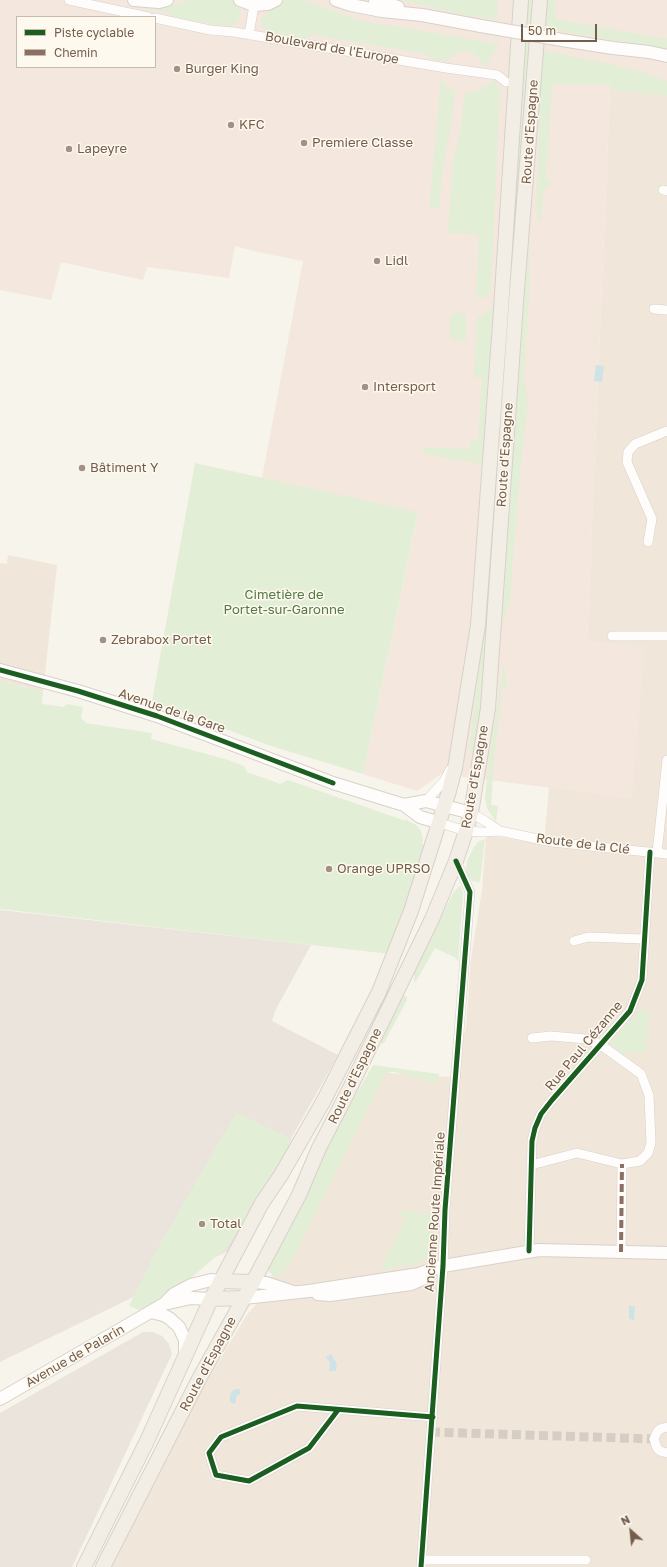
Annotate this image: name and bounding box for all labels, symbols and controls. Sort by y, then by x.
legend [16,16,156,68]
scale bar [523,16,599,42]
text: 50 m [528,23,556,38]
text: Piste cyclable [54,25,134,40]
street label: Boulevard de l'Europe [264,29,400,67]
text: Chemin [54,45,98,60]
place label: Burger King [185,61,259,77]
marker: Burger King [172,64,182,74]
street label: Route d'Espagne [519,79,541,185]
place label: KFC [239,117,264,133]
marker: KFC [226,120,236,130]
place label: Premiere Classe [312,135,413,151]
marker: Premiere Classe [299,138,309,148]
place label: Lapeyre [77,141,127,157]
marker: Lapeyre [64,144,74,154]
place label: Lidl [385,253,408,269]
marker: Lidl [372,256,382,266]
place label: Intersport [373,379,436,395]
marker: Intersport [360,382,370,392]
street label: Route d'Espagne [494,402,516,508]
place label: Bâtiment Y [90,460,158,476]
marker: Bâtiment Y [77,463,87,473]
park label: Cimetière de Portet-sur-Garonne [224,587,344,618]
place label: Zebrabox Portet [111,632,212,648]
marker: Zebrabox Portet [98,635,108,645]
street label: Avenue de la Gare [117,685,227,737]
street label: Route d'Espagne [458,724,492,830]
street label: Route de la Clé [535,831,631,857]
place label: Orange UPRSO [337,861,430,877]
marker: Orange UPRSO [324,864,334,874]
street label: Rue Paul Cézanne [542,998,626,1094]
street label: Route d'Espagne [325,1025,385,1127]
street label: Ancienne Route Impériale [422,1131,448,1293]
place label: Total [210,1216,241,1232]
marker: Total [197,1219,207,1229]
street label: Route d'Espagne [176,1314,240,1414]
street label: Avenue de Palarin [23,1321,127,1391]
north arrow [611,1511,651,1551]
text: N [619,1512,632,1528]

